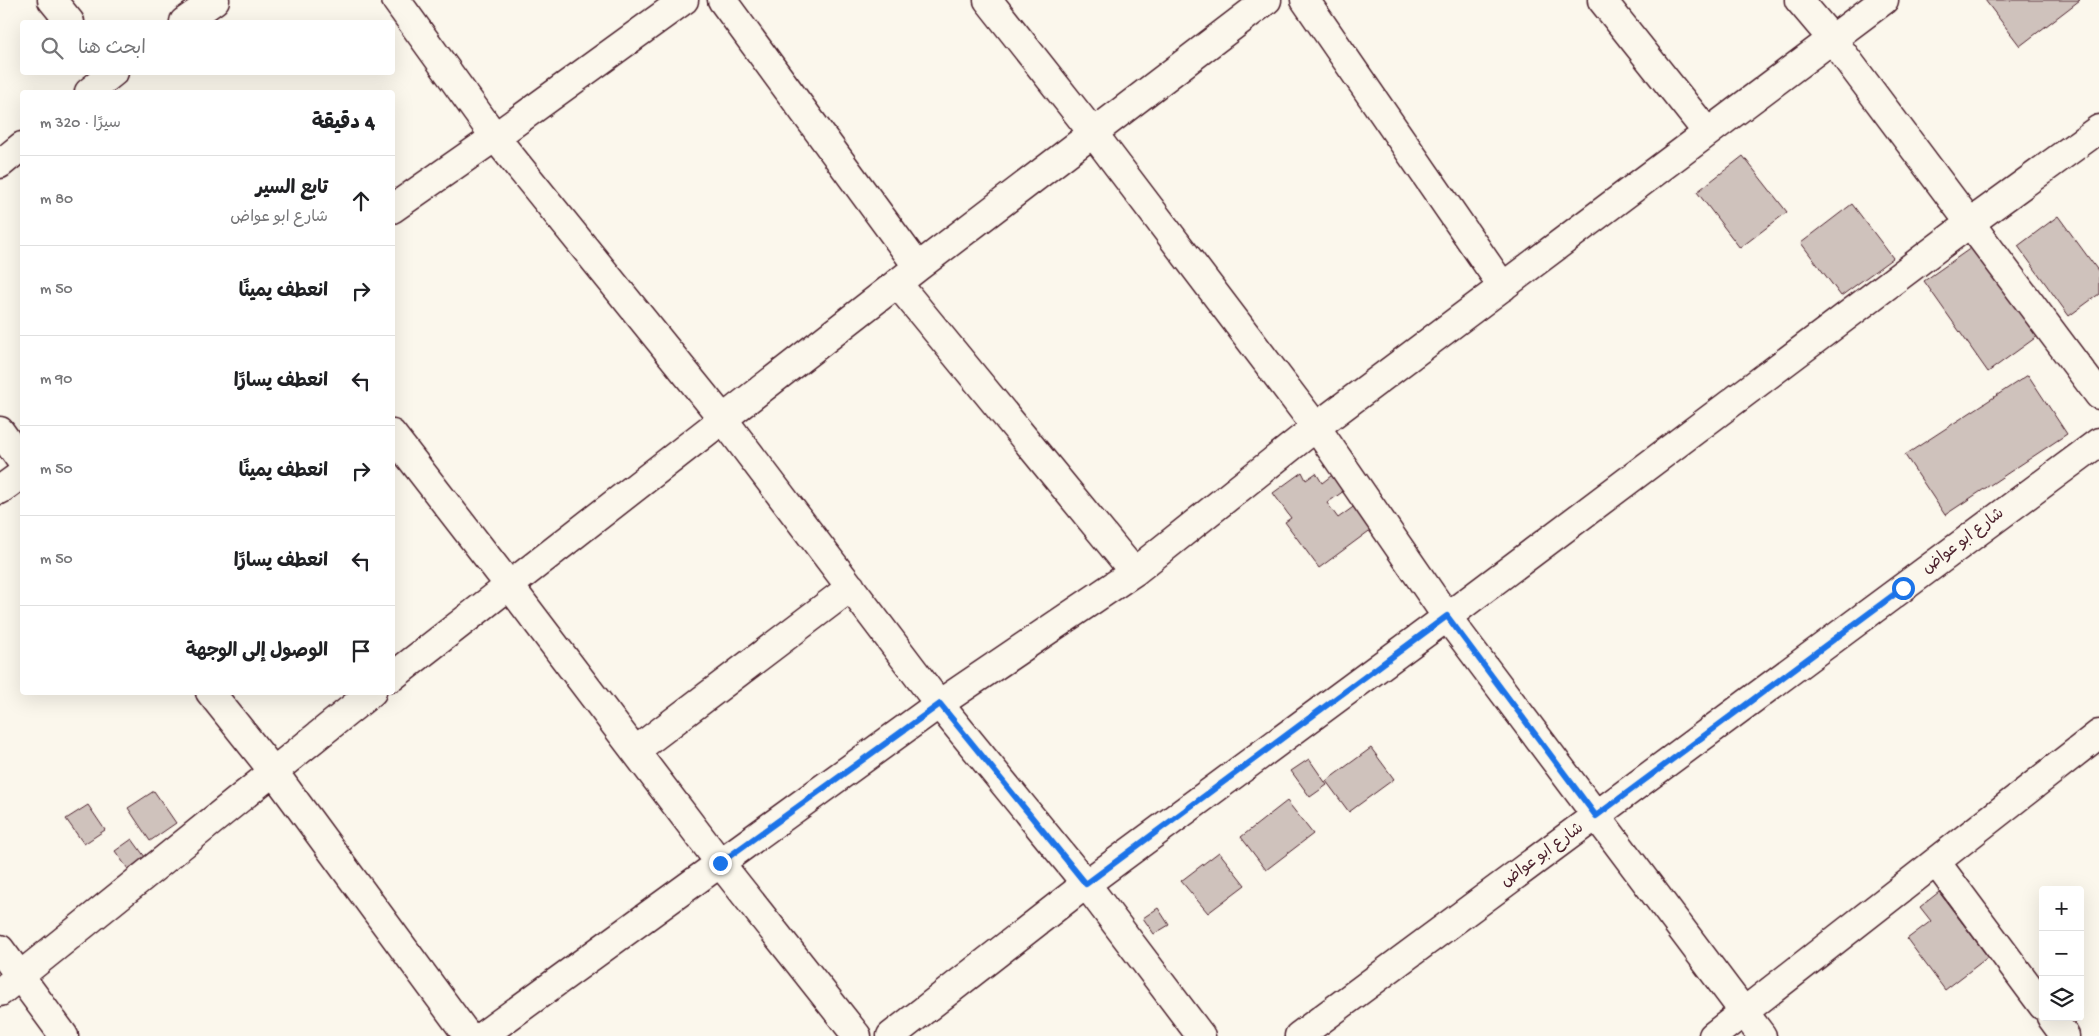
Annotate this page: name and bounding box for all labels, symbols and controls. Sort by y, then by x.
search box [20,20,395,75]
icon: search [38,34,66,62]
text: ابحث هنا [78,38,146,61]
text: 4 دقيقة [312,112,375,137]
text: سيرًا · 320 m [40,115,121,134]
text: تابع السير [256,178,328,201]
icon: ahead [347,187,375,215]
text: 80 m [40,191,73,210]
text: شارع ابو عواض [230,209,328,228]
icon: right [347,277,375,305]
text: 50 m [40,281,73,300]
text: انعطف يمينًا [239,281,328,304]
icon: left [347,367,375,395]
text: 90 m [40,371,72,390]
text: انعطف يسارًا [234,371,328,394]
icon: right [347,457,375,485]
text: 50 m [40,461,73,480]
text: انعطف يمينًا [239,461,328,484]
street label: شارع ابو عواض [1919,505,2009,579]
icon: left [347,547,375,575]
text: 50 m [40,551,73,570]
text: انعطف يسارًا [234,551,328,574]
route start [1892,577,1915,600]
icon: arrive [347,637,375,665]
text: الوصول إلى الوجهة [185,641,328,664]
street label: شارع ابو عواض [1498,820,1588,892]
route end [709,852,732,875]
map controls [2039,886,2084,1021]
button: + [2039,886,2084,931]
button: − [2039,931,2084,976]
button: layers [2039,976,2084,1021]

